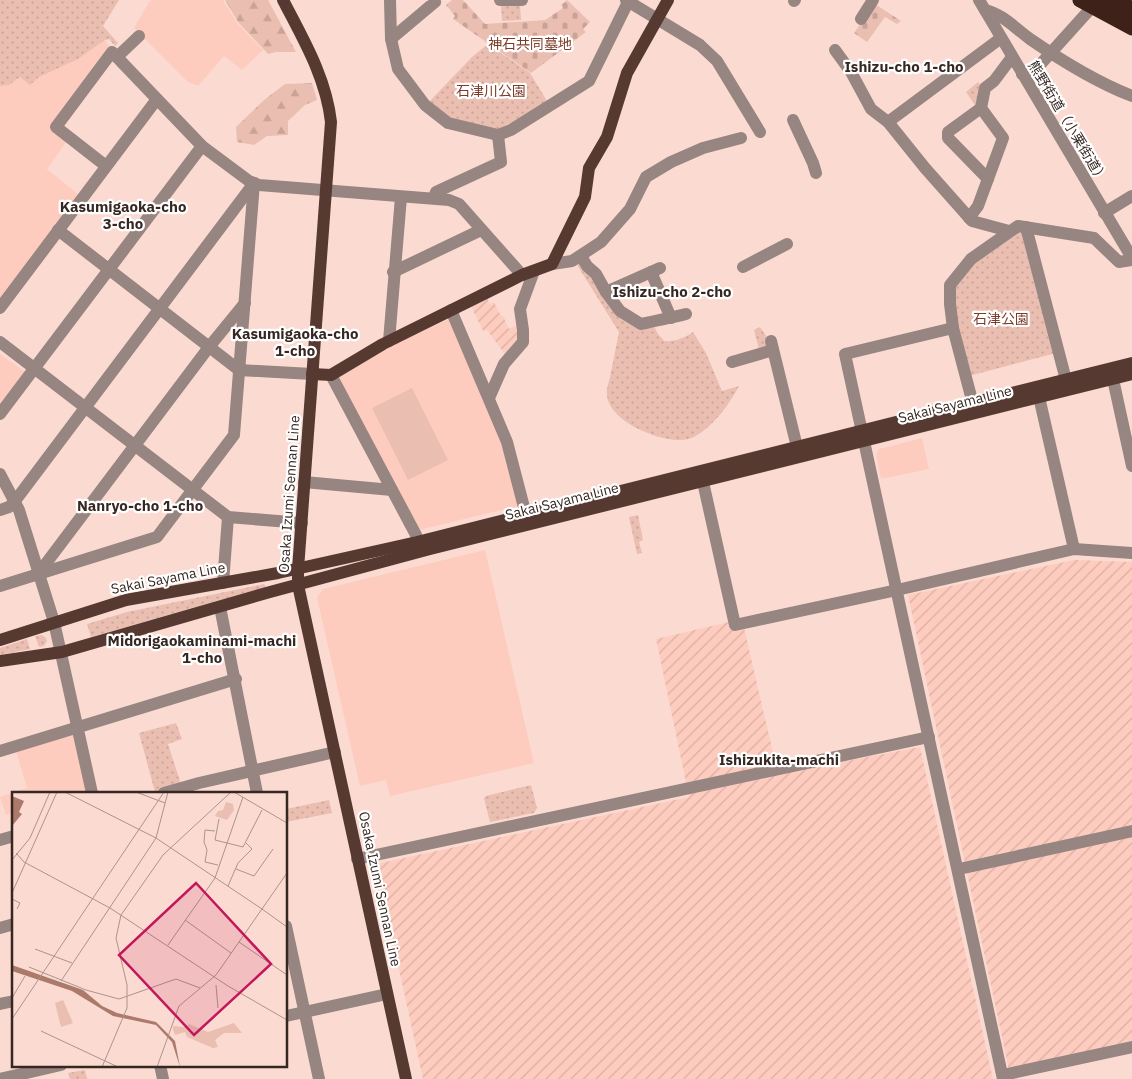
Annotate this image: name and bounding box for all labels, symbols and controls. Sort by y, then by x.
park label: 神石共同墓地 [488,35,572,53]
district label: Ishizu-cho 1-cho [844,57,964,76]
street label: 熊野街道（小栗街道） [1024,57,1112,187]
park label: 石津川公園 [456,82,526,100]
district label: Kasumigaoka-cho 3-cho [60,197,186,233]
district label: Ishizu-cho 2-cho [612,282,732,301]
park label: 石津公園 [973,310,1029,328]
district label: Kasumigaoka-cho 1-cho [232,324,358,360]
street label: Sakai Sayama Line [896,381,1014,427]
street label: Osaka Izumi Sennan Line [275,414,304,573]
street label: Sakai Sayama Line [503,478,621,524]
district label: Nanryo-cho 1-cho [77,496,203,515]
street label: Sakai Sayama Line [109,558,227,598]
district label: Midorigaokaminami-machi 1-cho [108,631,296,667]
district label: Ishizukita-machi [719,750,839,769]
inset map [12,792,288,1066]
street label: Osaka Izumi Sennan Line [355,810,405,968]

